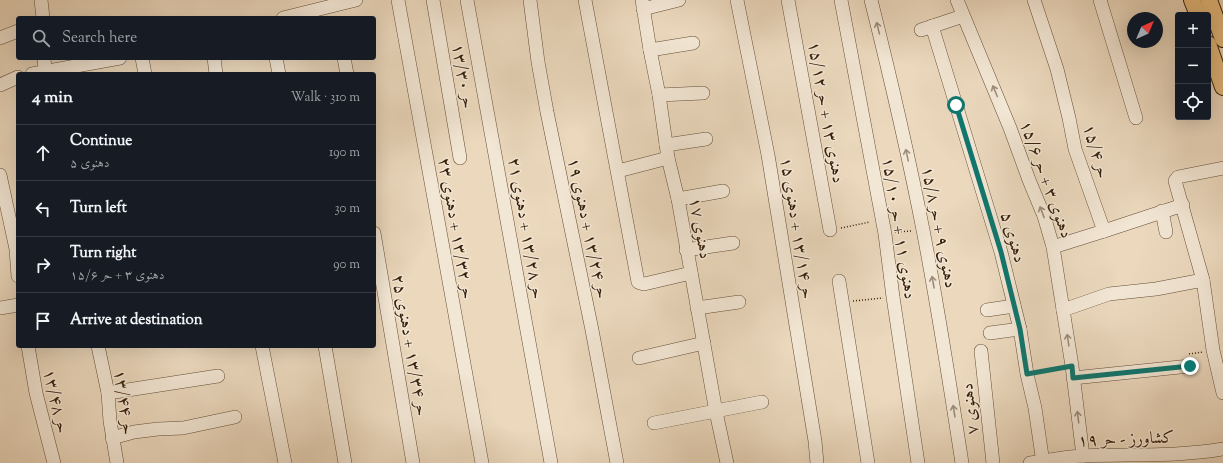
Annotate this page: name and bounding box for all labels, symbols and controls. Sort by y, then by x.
north arrow [1127,12,1163,48]
map controls [1175,12,1211,120]
button: + [1175,12,1211,48]
search box [16,16,376,60]
one-way arrow [874,22,881,35]
icon: search [30,27,52,49]
text: Search here [62,28,137,49]
street label: دهنوی ۱۳ + حر ۱۵/۱۲ [801,40,849,185]
street label: حر ۱۳/۳۰ [445,42,480,111]
button: − [1175,48,1211,84]
button: locate [1175,84,1211,120]
text: 4 min [32,86,73,110]
one-way arrow [990,86,998,98]
text: Walk · 310 m [291,89,360,107]
route start [947,96,965,114]
street label: دهنوی ۳ + حر ۱۵/۶ [1013,118,1078,242]
street label: حر ۱۵/۴ [1076,122,1114,182]
text: Continue [70,131,132,152]
icon: ahead [32,142,54,164]
text: 190 m [329,144,360,162]
one-way arrow [902,149,910,162]
text: دهنوی ۵ [70,155,110,173]
street label: حر ۱۳/۳۲ + دهنوی ۲۳ [431,156,479,301]
street label: حر ۱۳/۲۸ + دهنوی ۲۱ [501,156,549,301]
street label: حر ۱۳/۲۴ + دهنوی ۱۹ [560,156,614,301]
street label: حر ۱۳/۱۴ + دهنوی ۱۵ [773,156,819,301]
street label: دهنوی ۱۱ + حر ۱۵/۱۰ [875,156,921,301]
street label: دهنوی ۹ + حر ۱۵/۸ [914,164,962,290]
street label: دهنوی ۱۷ [682,196,716,261]
icon: left [32,198,54,220]
text: Turn left [70,198,127,219]
text: 30 m [334,200,360,218]
one-way arrow [1037,207,1045,219]
street label: دهنوی ۵ [993,209,1031,266]
text: Turn right [70,243,136,264]
icon: right [32,254,54,276]
text: 90 m [333,256,360,274]
text: دهنوی ۳ + حر ۱۵/۶ [70,267,165,285]
street label: حر ۱۳/۳۴ + دهنوی ۲۵ [385,273,433,418]
one-way arrow [929,276,937,289]
icon: arrive [32,310,54,332]
text: Arrive at destination [70,310,203,331]
one-way arrow [1064,333,1072,346]
route end [1181,357,1199,375]
street label: حر ۱۳/۴۸ [36,367,74,436]
street label: حر ۱۳/۴۴ [107,368,139,436]
street label: دهنوی ۷ [956,382,986,436]
one-way arrow [950,405,958,418]
one-way arrow [1074,411,1082,424]
street label: کشاورز - حر ۱۹ [1077,426,1175,454]

